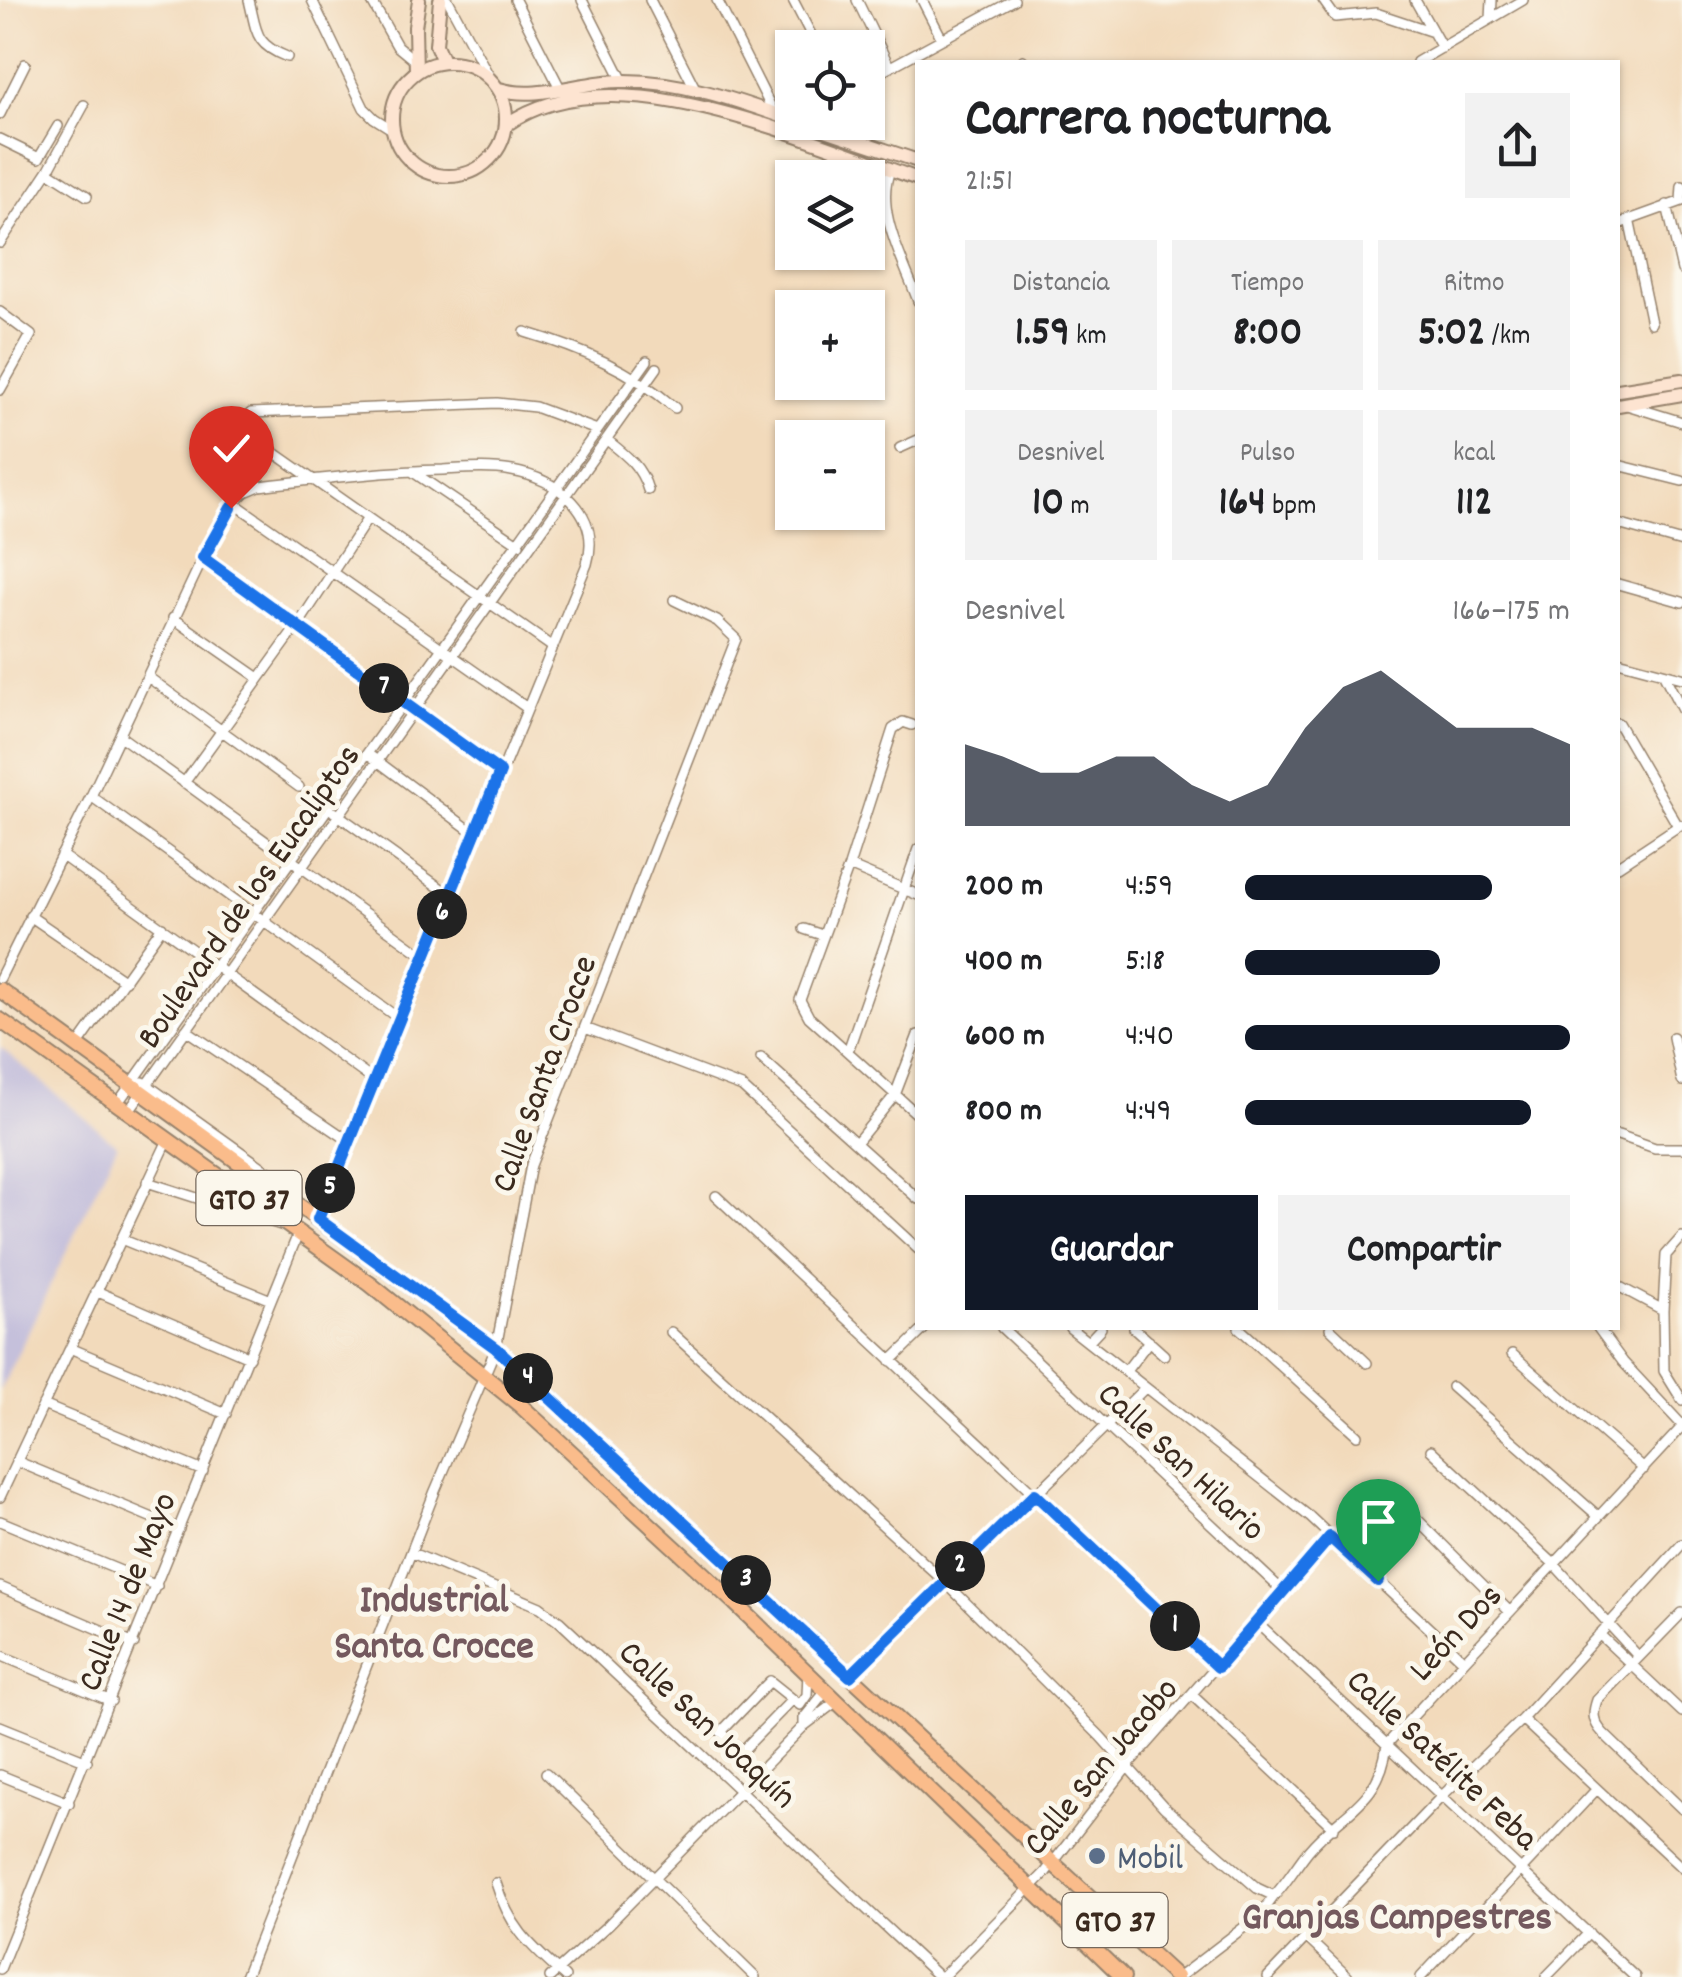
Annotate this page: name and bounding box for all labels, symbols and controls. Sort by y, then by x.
map controls [775,30,885,530]
button: locate [775,30,885,140]
text: Carrera nocturna [965,83,1329,162]
button: share [1465,93,1570,198]
button: layers [775,160,885,270]
text: 21:51 [965,160,1013,206]
text: Distancia [1012,265,1109,305]
text: Tiempo [1231,265,1304,305]
text: Ritmo [1444,265,1505,305]
button: + [775,290,885,400]
text: 1.59 [1015,305,1070,365]
text: 8:00 [1233,305,1302,365]
text: 5:02 [1418,305,1485,365]
text: km [1070,318,1107,358]
text: /km [1485,318,1531,358]
pin [189,406,274,509]
button: − [775,420,885,530]
icon: check [204,421,259,476]
text: Desnivel [1017,435,1104,475]
text: Pulso [1240,435,1295,475]
text: kcal [1453,435,1495,475]
text: 10 [1032,475,1064,535]
text: 164 [1219,475,1266,535]
text: 112 [1456,475,1493,535]
text: m [1064,488,1090,528]
text: bpm [1266,488,1316,528]
text: Desnivel [965,590,1065,636]
text: 166–175 m [1452,590,1570,636]
pin: 7 [359,663,409,713]
text: 7 [379,668,389,708]
street label: Boulevard de los Eucaliptos [127,735,375,1060]
text: 200 m [965,865,1043,911]
text: 4:59 [1125,865,1173,911]
pin: 6 [417,889,467,939]
text: 6 [435,894,449,934]
text: 400 m [965,940,1042,986]
text: 5:18 [1125,940,1165,986]
street label: Calle Santa Crocce [481,949,613,1200]
text: 600 m [965,1015,1045,1061]
text: 4:40 [1125,1015,1174,1061]
text: 800 m [965,1090,1042,1136]
text: 4:49 [1125,1090,1172,1136]
pin: 5 [305,1163,355,1213]
text: 5 [324,1168,336,1208]
road number: GTO 37 [196,1171,302,1225]
button: Guardar [965,1195,1258,1310]
button: Compartir [1278,1195,1570,1310]
pin: 4 [503,1353,553,1403]
text: 4 [522,1358,534,1398]
street label: Calle San Hilario [1084,1372,1275,1555]
pin [1336,1479,1421,1582]
street label: Calle 14 de Mayo [67,1486,192,1700]
icon: arrive [1351,1494,1406,1549]
pin: 2 [935,1541,985,1591]
text: 2 [954,1546,966,1586]
pin: 3 [721,1555,771,1605]
text: 3 [740,1560,752,1600]
street label: León Dos [1399,1574,1516,1695]
district label: Industrial Santa Crocce [334,1575,534,1678]
pin: 1 [1150,1601,1200,1651]
text: 1 [1172,1606,1178,1646]
street label: Calle San Joaquín [605,1631,806,1823]
street label: Calle Satélite Feba [1333,1659,1548,1865]
street label: Calle San Jacobo [1013,1668,1192,1868]
place label: Mobil [1117,1836,1183,1886]
marker: Mobil [1086,1845,1108,1867]
district label: Granjas Campestres [1242,1892,1552,1949]
road number: GTO 37 [1062,1893,1168,1947]

